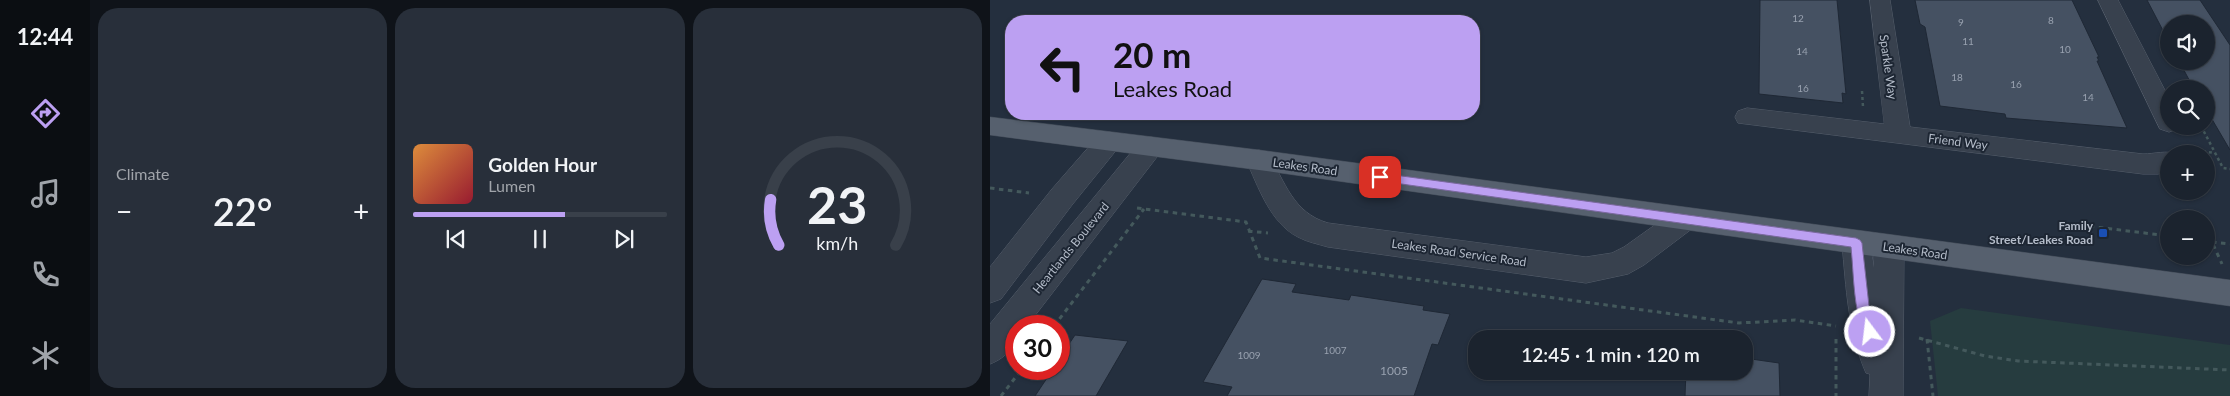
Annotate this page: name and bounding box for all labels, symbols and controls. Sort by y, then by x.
house number: 12 [1792,12,1804,24]
house number: 8 [2048,14,2054,26]
map controls [2160,15,2215,265]
button: sound [2160,15,2215,70]
house number: 9 [1958,16,1964,28]
text: 12:44 [17,23,73,50]
text: 20 m [1113,33,1191,75]
street label: Sparkle Way [1877,34,1901,101]
icon: left [1030,35,1095,100]
house number: 11 [1962,35,1974,47]
house number: 10 [2059,43,2071,55]
house number: 14 [1796,45,1808,57]
house number: 18 [1951,71,1963,83]
text: Leakes Road [1113,75,1232,102]
house number: 16 [2010,78,2022,90]
button: search [2160,80,2215,135]
house number: 16 [1797,82,1809,94]
house number: 14 [2082,91,2094,103]
icon: directions [28,96,63,131]
street label: Friend Way [1927,130,1990,153]
button: + [2160,145,2215,200]
text: Golden Hour [488,153,597,176]
street label: Leakes Road [1272,155,1338,178]
pin [1359,156,1401,198]
icon: arrive [1366,163,1394,191]
text: Climate [116,164,169,183]
text: 23 [807,173,867,235]
icon: music [28,176,63,211]
text: Lumen [488,176,536,195]
text: 22° [213,188,273,234]
text: − [116,194,132,228]
text: + [353,194,369,228]
street label: Heartlands Boulevard [1029,199,1112,297]
button: − [2160,210,2215,265]
place label: Family Street/Leakes Road [1989,218,2094,247]
icon: previous [442,225,470,253]
icon: pause [526,225,554,253]
icon: next [610,225,638,253]
marker: Family Street/Leakes Road [2097,227,2109,239]
text: km/h [816,232,858,254]
street label: Leakes Road Service Road [1391,236,1527,269]
street label: Leakes Road [1882,239,1948,262]
icon: phone [28,257,63,292]
position arrow [1843,305,1895,357]
speed limit sign: 30 [1005,315,1070,380]
icon: climate [28,338,63,373]
text: 12:45 · 1 min · 120 m [1521,343,1700,366]
house number: 1007 [1323,344,1347,356]
house number: 1009 [1237,349,1261,361]
house number: 1005 [1380,363,1408,378]

